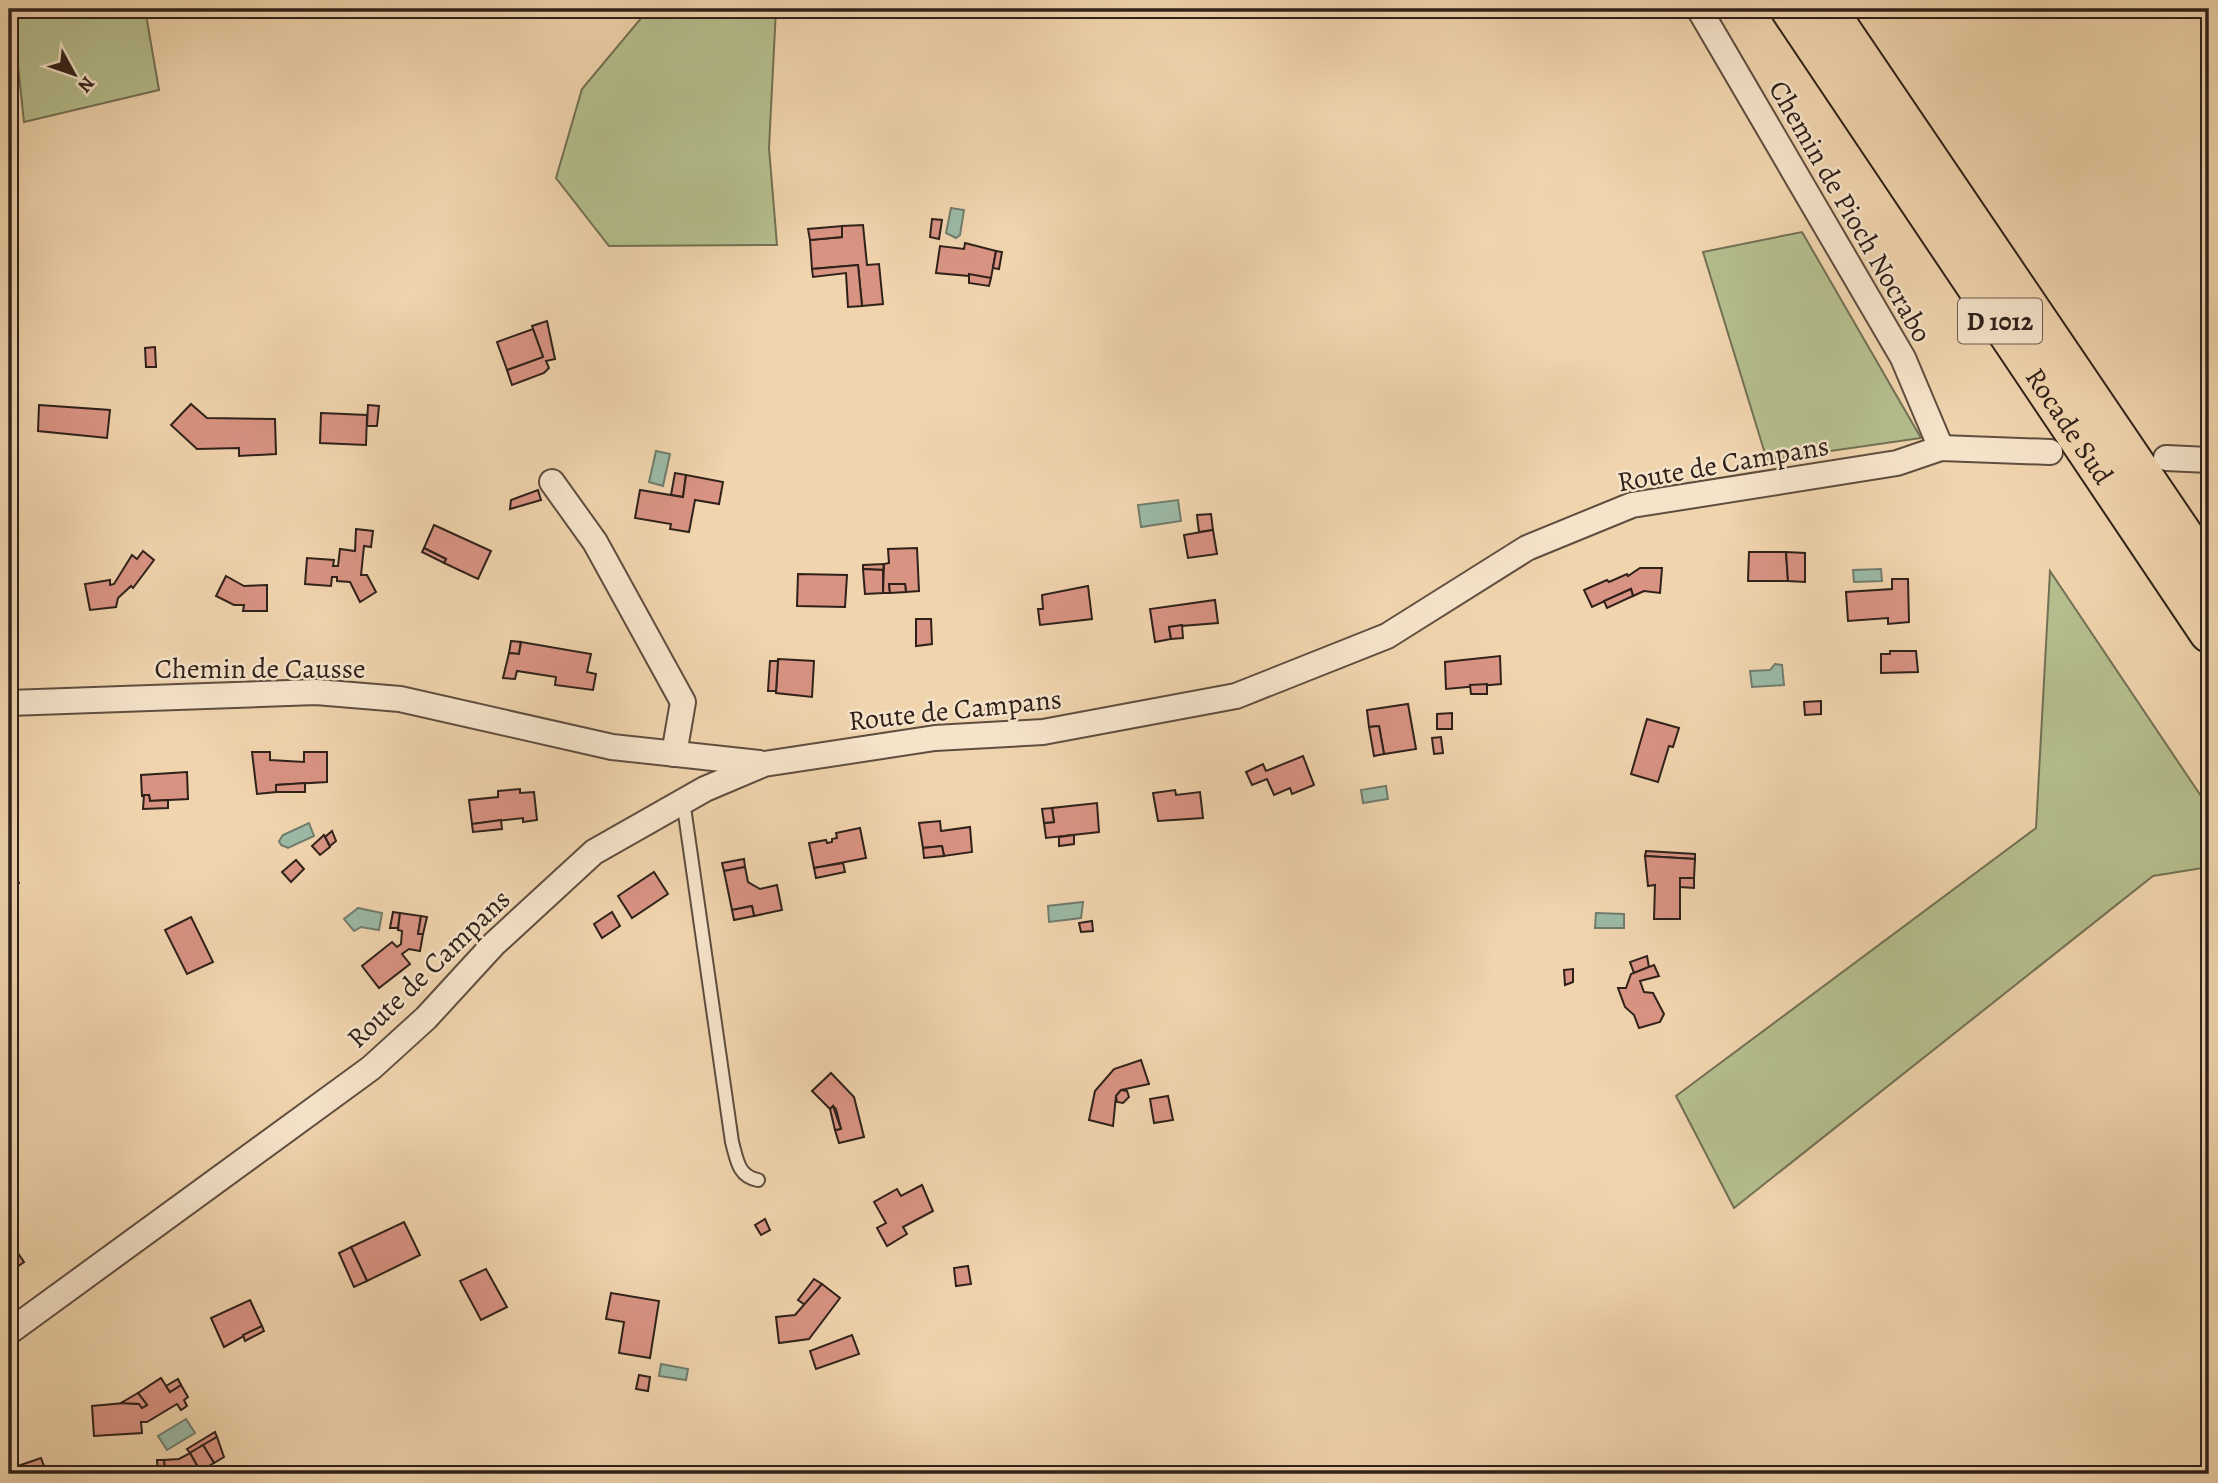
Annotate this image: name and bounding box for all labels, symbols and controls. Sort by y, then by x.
north arrow [38,38,108,108]
text: N [72,71,101,98]
street label: Chemin de Pioch Nocrabo [1760,74,1941,349]
road number: D 1012 [1958,298,2042,344]
street label: Rocade Sud [2016,360,2122,493]
street label: Route de Campans [1614,427,1832,501]
street label: Chemin de Causse [154,650,366,688]
street label: Route de Campans [847,680,1064,740]
street label: Route de Campans [338,881,519,1057]

